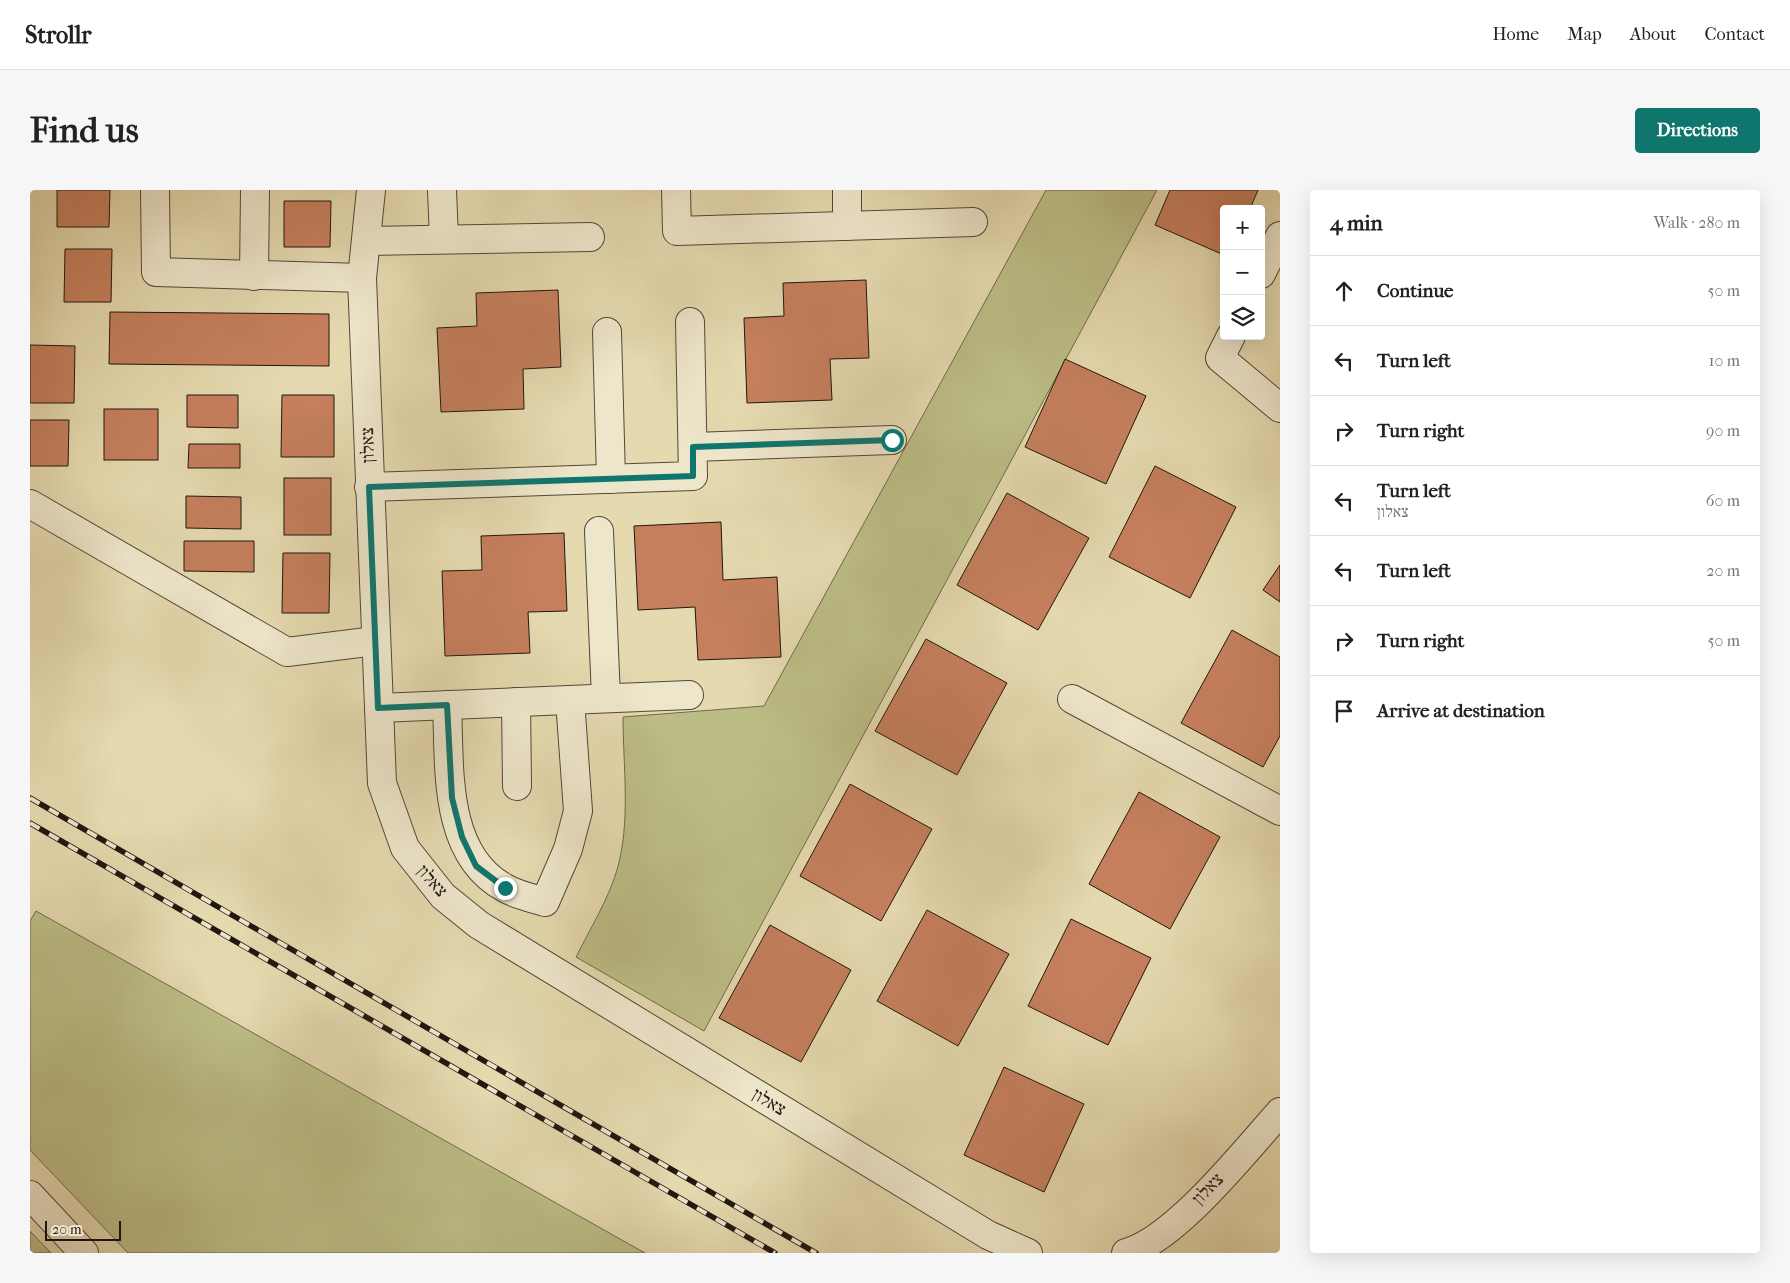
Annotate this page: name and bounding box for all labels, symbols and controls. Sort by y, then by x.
text: Strollr [25,21,92,49]
text: Home [1492,24,1539,45]
text: Map [1567,24,1602,45]
text: About [1630,24,1676,45]
text: Contact [1704,24,1765,45]
button: Directions [1635,108,1760,153]
text: Find us [30,110,139,151]
map controls [1220,205,1265,340]
button: + [1220,205,1265,250]
text: 4 min [1330,211,1383,235]
text: Walk · 280 m [1653,213,1740,232]
button: − [1220,250,1265,295]
icon: ahead [1330,277,1358,305]
text: Continue [1377,280,1453,302]
text: 50 m [1708,281,1740,300]
button: layers [1220,295,1265,340]
icon: left [1330,347,1358,375]
text: Turn left [1377,350,1451,372]
text: 10 m [1709,351,1740,370]
icon: right [1330,417,1358,445]
text: Turn right [1377,420,1464,442]
text: 90 m [1706,421,1740,440]
street label: צאלון [357,427,379,463]
route start [881,429,904,452]
text: Turn left [1377,480,1451,502]
icon: left [1330,487,1358,515]
text: 60 m [1706,491,1740,510]
text: צאלון [1377,502,1409,521]
icon: left [1330,557,1358,585]
text: Turn left [1377,560,1451,582]
text: 20 m [1706,561,1740,580]
icon: right [1330,627,1358,655]
text: Turn right [1377,630,1464,652]
text: 50 m [1708,631,1740,650]
icon: arrive [1330,697,1358,725]
text: Arrive at destination [1377,700,1545,722]
street label: צאלון [412,861,452,901]
route end [494,877,517,900]
street label: צאלון [748,1084,790,1120]
street label: צאלון [1188,1169,1228,1209]
scale bar [45,1218,121,1241]
text: 20 m [52,1221,82,1238]

